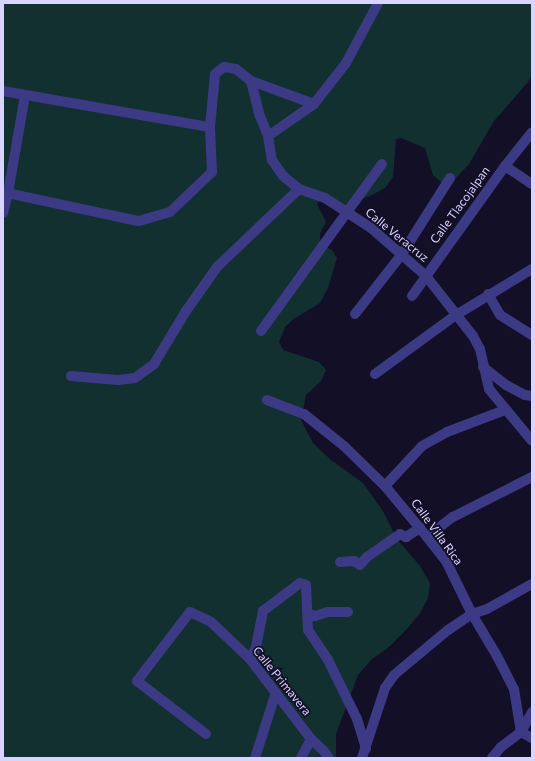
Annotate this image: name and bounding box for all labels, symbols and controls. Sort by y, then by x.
street label: Calle Tlacojalpan [427,164,493,246]
street label: Calle Veracruz [362,205,432,265]
street label: Calle Villa Rica [408,496,466,568]
street label: Calle Primavera [250,644,314,718]

